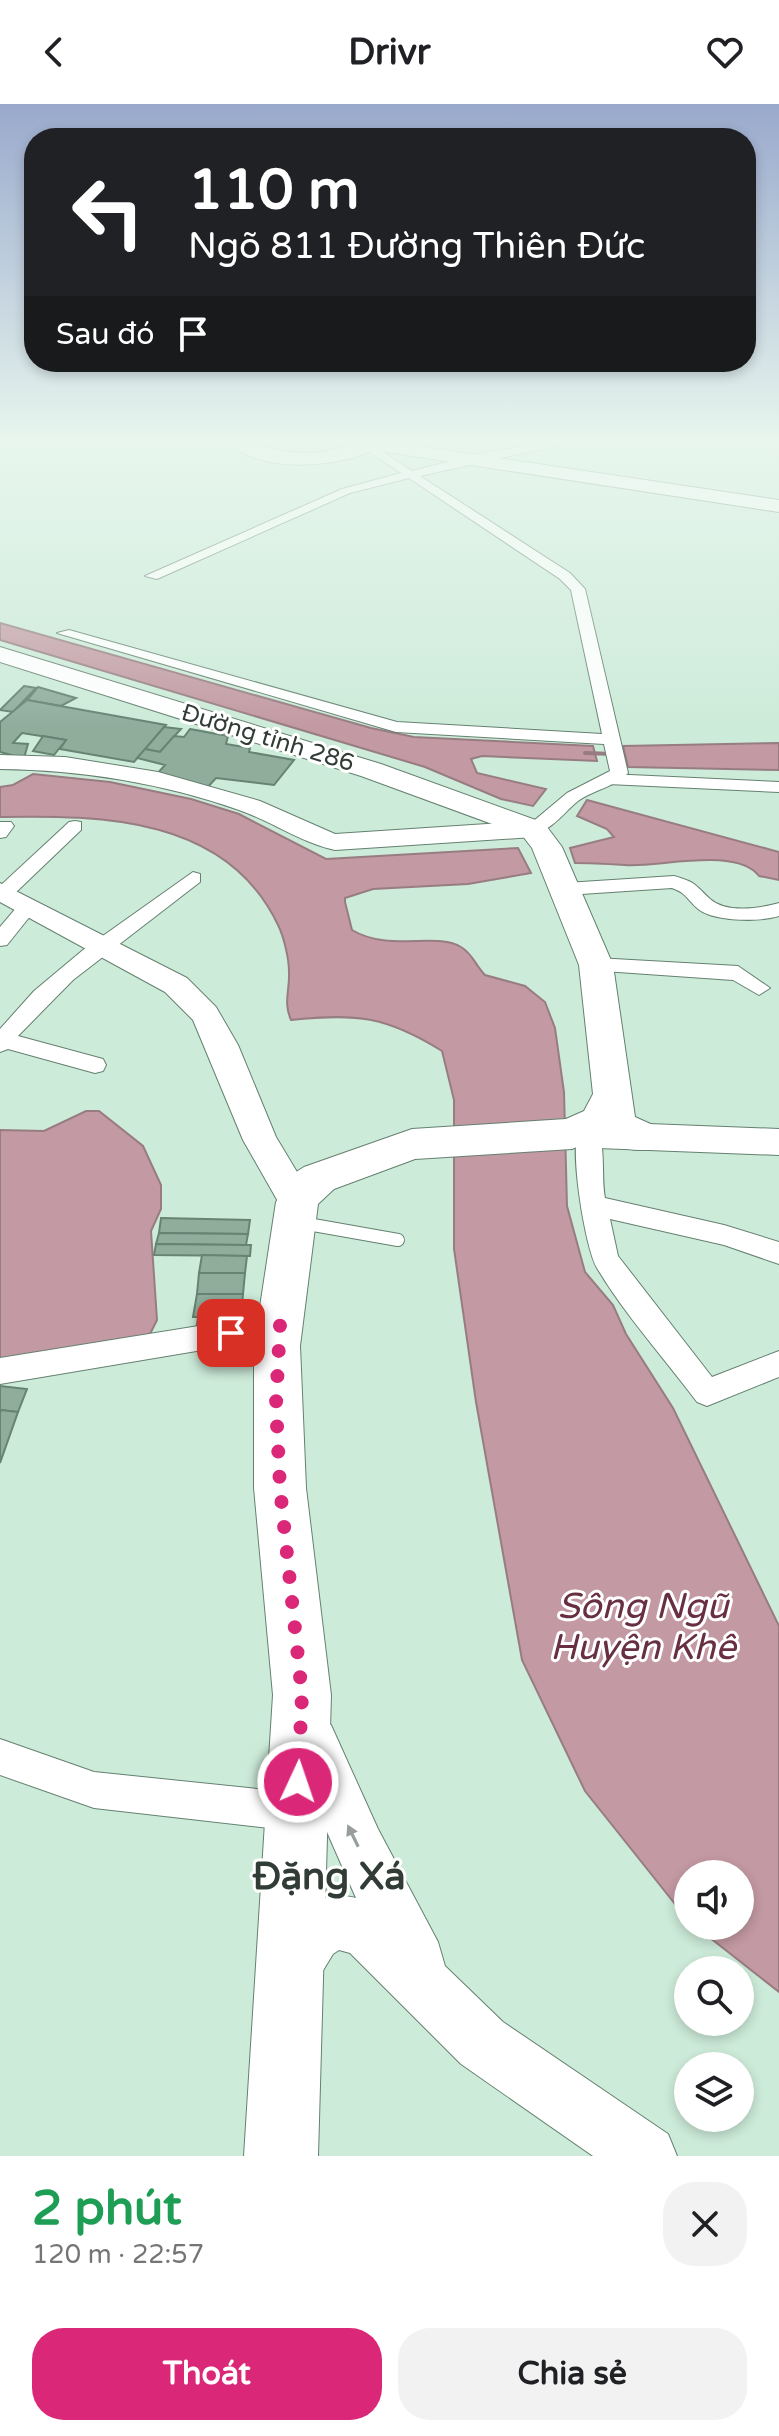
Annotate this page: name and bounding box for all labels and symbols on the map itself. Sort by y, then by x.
street label: Đường tỉnh 286 [178,698,358,778]
pin [197,1299,265,1367]
water label: Sông Ngũ Huyện Khê [550,1585,738,1669]
position arrow [256,1740,340,1824]
one-way arrow [346,1824,360,1848]
district label: Đặng Xá [251,1854,406,1900]

